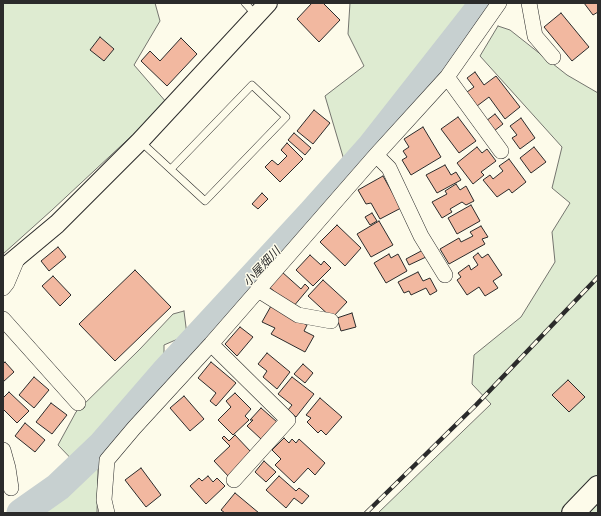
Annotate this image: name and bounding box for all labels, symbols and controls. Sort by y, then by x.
water label: 小屋畑川 [240,245,284,289]

